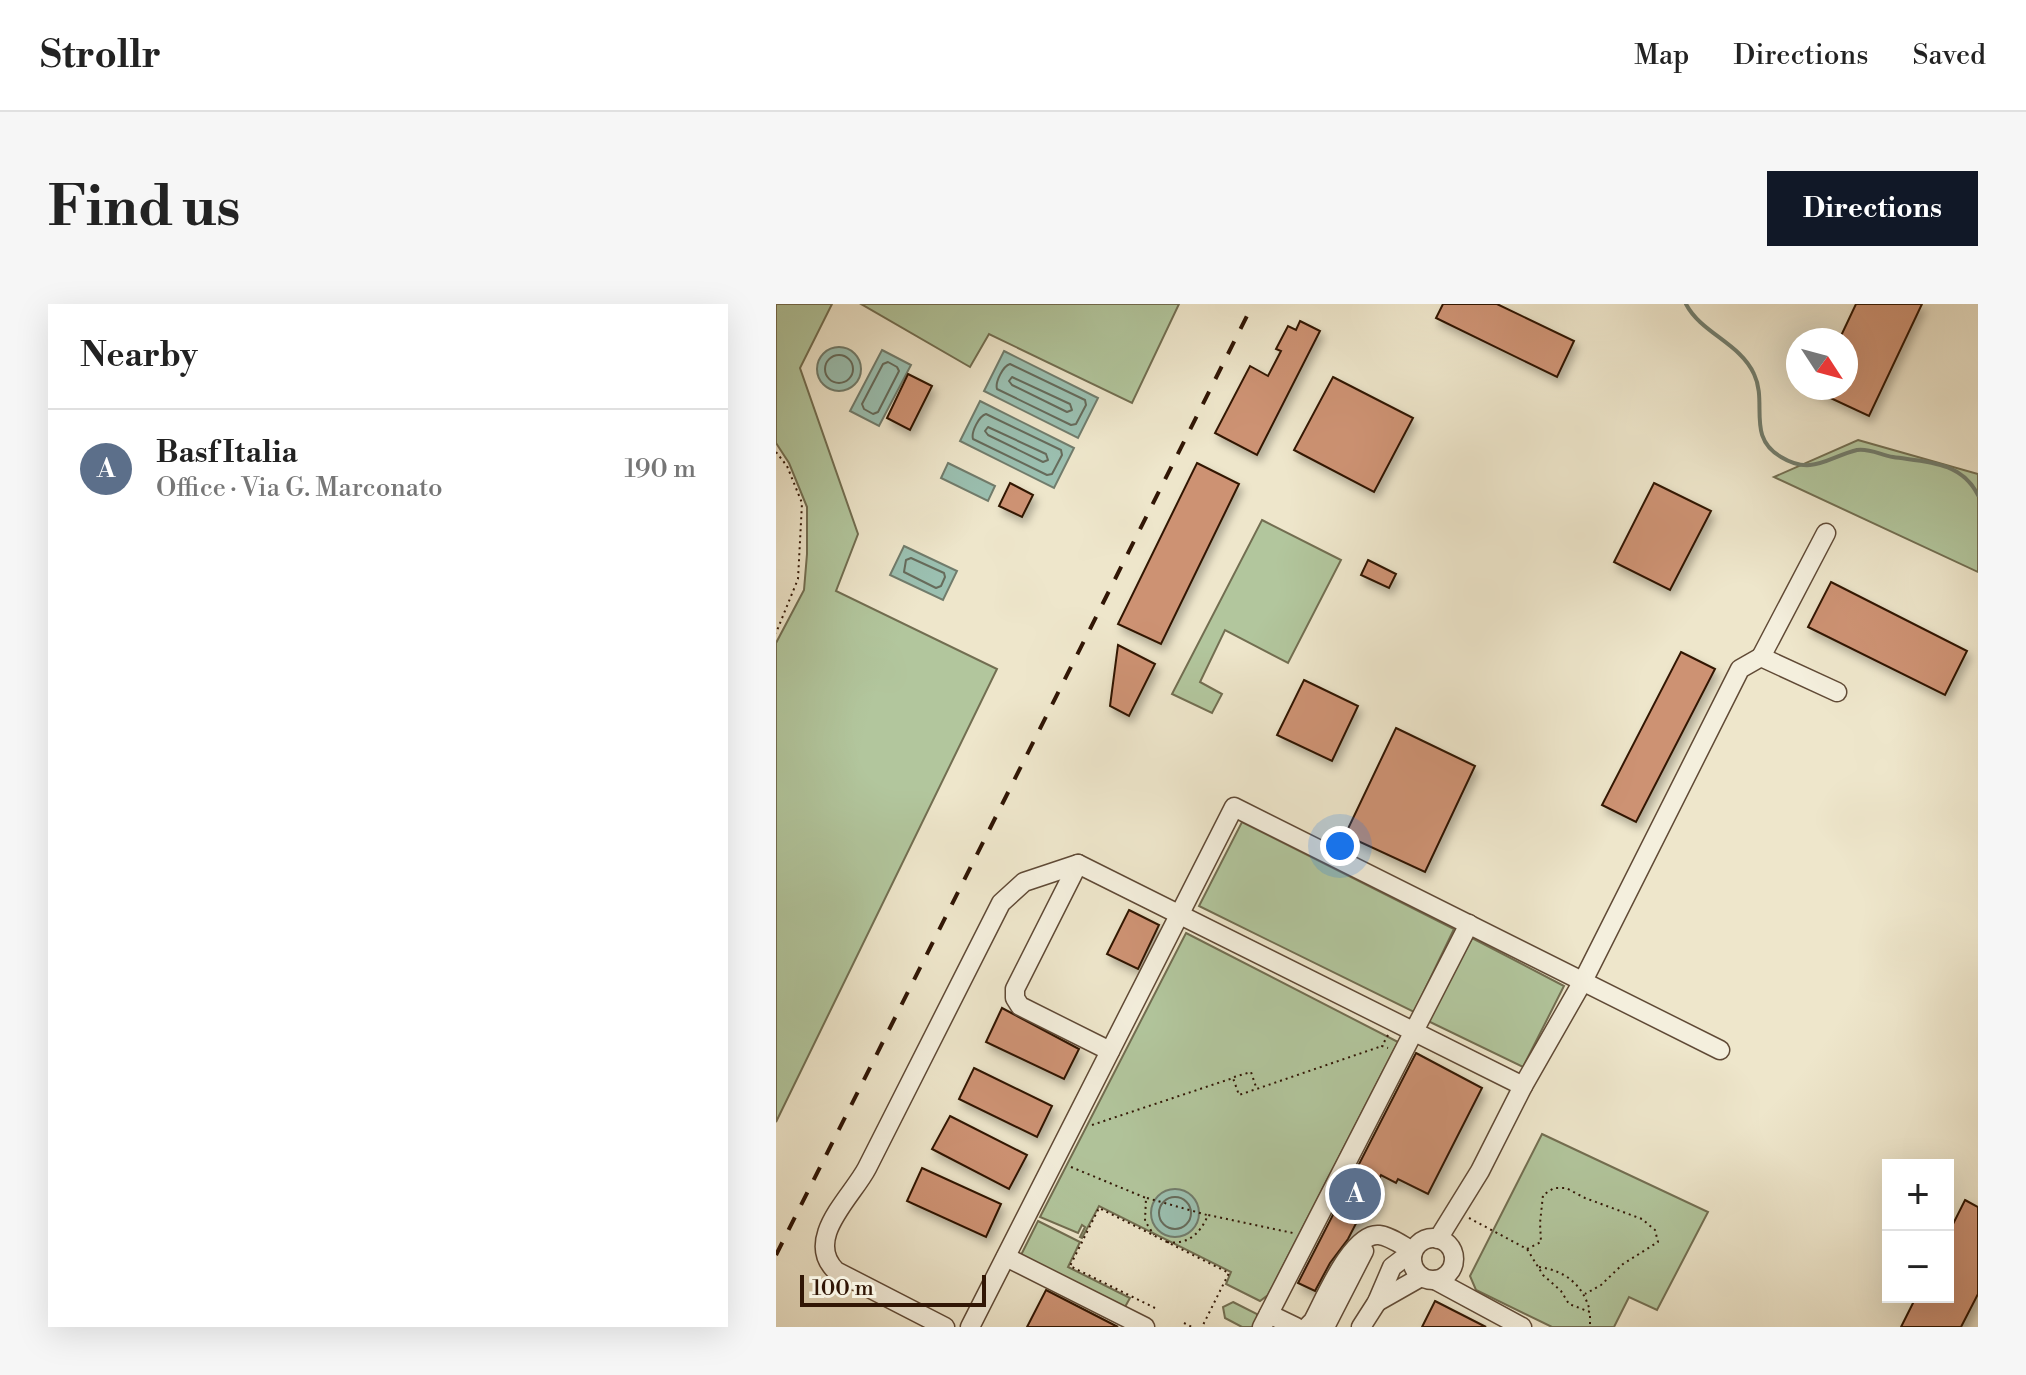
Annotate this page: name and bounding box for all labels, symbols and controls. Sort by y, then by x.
text: Strollr [40,32,161,79]
text: Map [1634,38,1689,73]
text: Directions [1733,38,1868,73]
text: Saved [1912,38,1986,73]
button: Directions [1767,171,1978,246]
text: Find us [48,173,241,243]
north arrow [1786,328,1858,400]
text: Nearby [80,335,198,377]
text: Basf Italia [156,434,298,472]
text: A [97,453,115,485]
text: 190 m [625,453,696,485]
text: Office · Via G. Marconato [156,472,443,504]
your location [1320,826,1360,866]
map controls [1882,1159,1954,1303]
button: + [1882,1159,1954,1231]
pin: A [1329,1164,1381,1224]
button: − [1882,1231,1954,1303]
scale bar [800,1271,986,1307]
text: 100 m [812,1275,874,1302]

